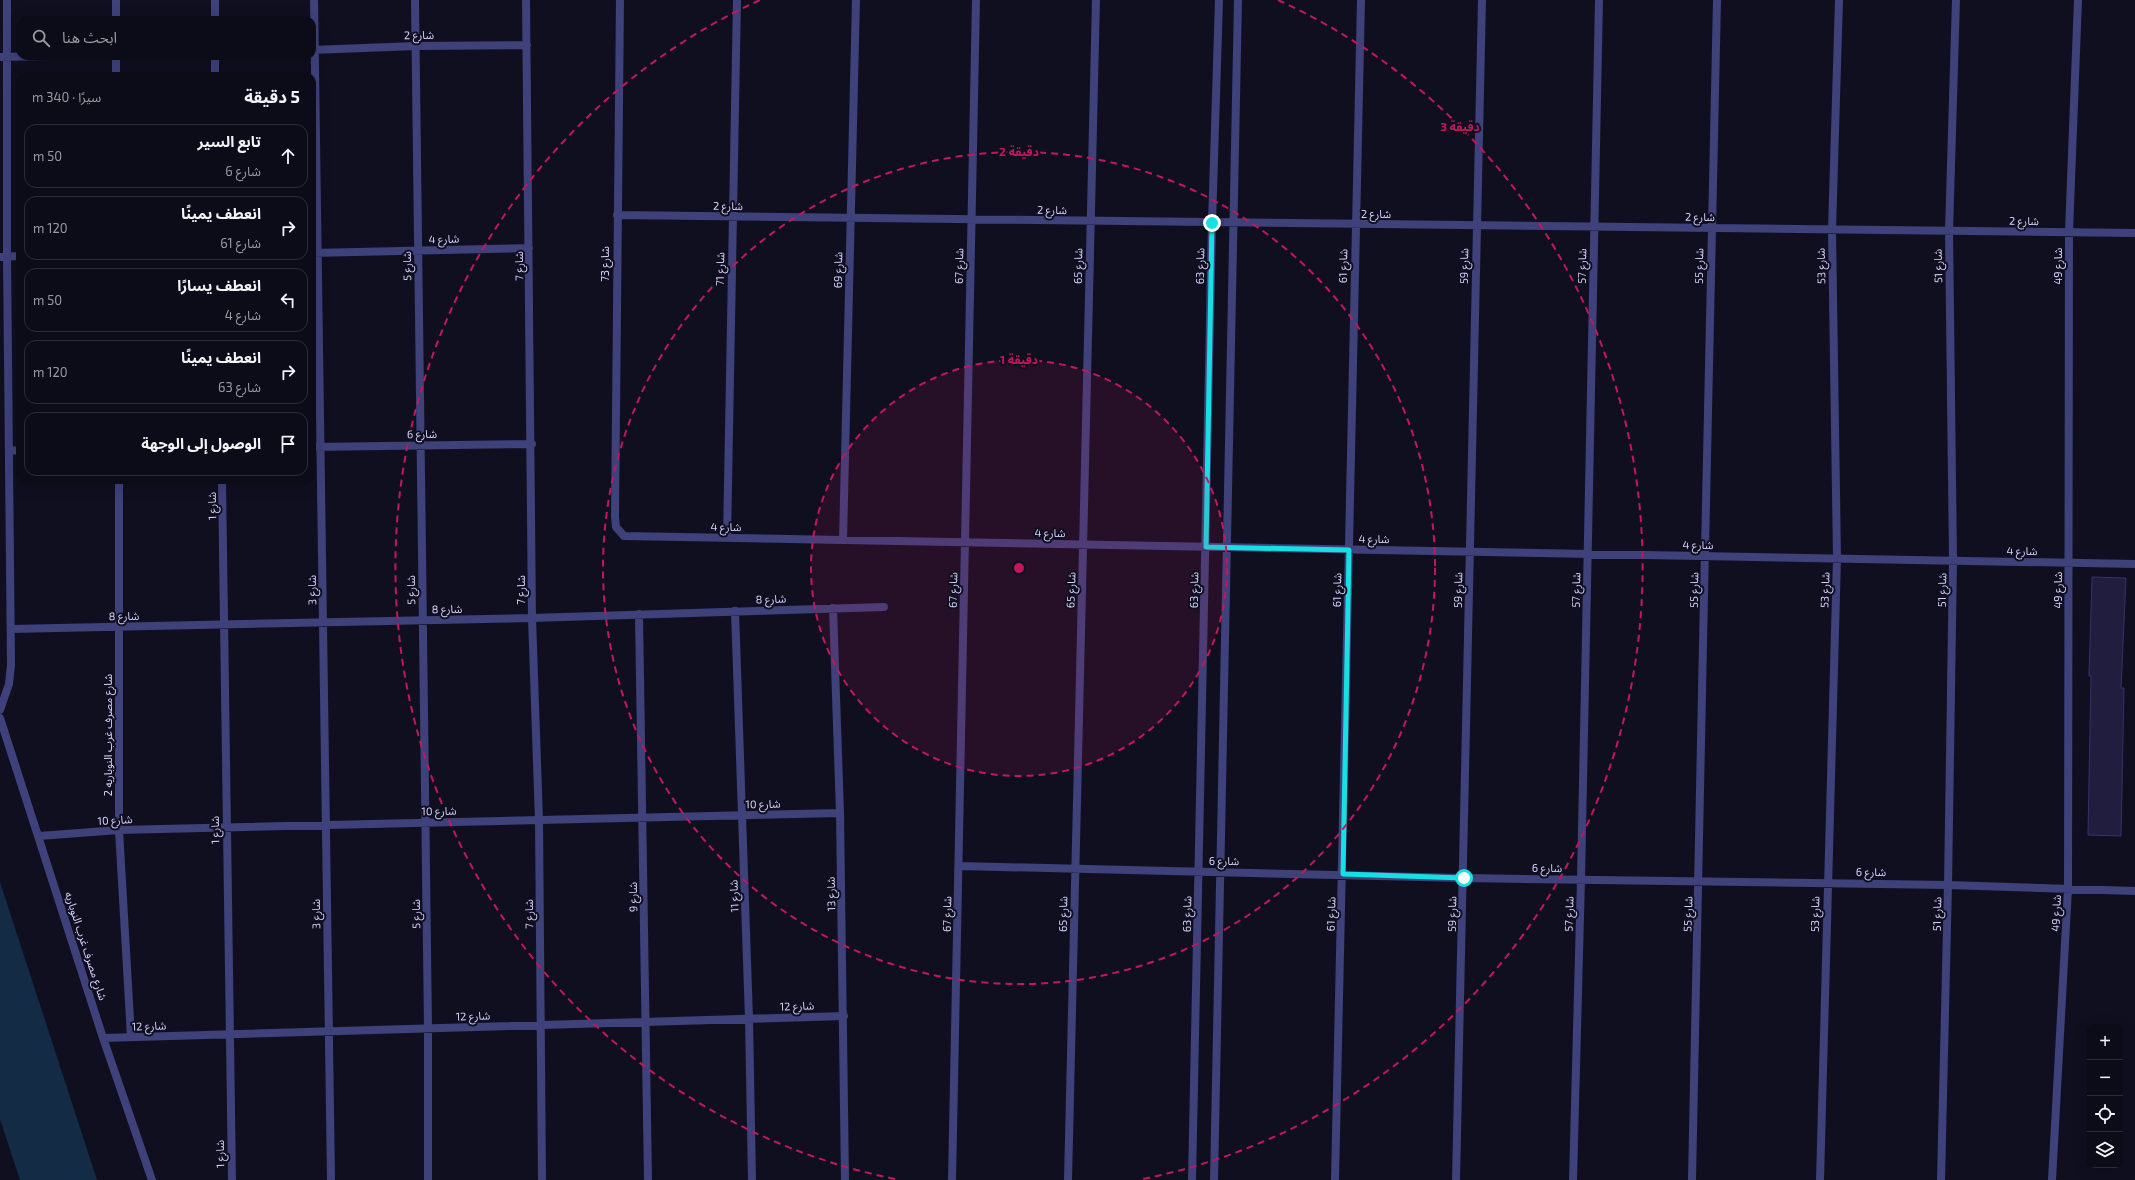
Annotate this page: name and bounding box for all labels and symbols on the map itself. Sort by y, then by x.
street label: شارع 2 [404,28,435,43]
text: 3 دقيقة [1440,119,1480,134]
text: 2 دقيقة [999,144,1039,159]
street label: شارع 2 [713,199,744,214]
street label: شارع 2 [1037,203,1068,218]
street label: شارع 2 [1361,207,1391,222]
street label: شارع 2 [1685,210,1716,225]
route end [1203,214,1221,232]
street label: شارع 2 [2009,214,2040,229]
street label: شارع 4 [428,231,460,248]
street label: شارع 73 [598,246,613,282]
street label: شارع 65 [1071,247,1086,284]
street label: شارع 63 [1193,247,1208,284]
street label: شارع 59 [1457,247,1472,284]
street label: شارع 49 [2051,247,2066,284]
street label: شارع 67 [952,248,967,284]
street label: شارع 61 [1336,248,1351,283]
street label: شارع 57 [1575,248,1590,284]
street label: شارع 55 [1692,248,1707,284]
street label: شارع 53 [1814,248,1829,284]
street label: شارع 51 [1931,248,1946,283]
street label: شارع 5 [400,251,415,281]
street label: شارع 7 [512,251,527,281]
street label: شارع 69 [831,251,846,288]
street label: شارع 71 [713,252,728,286]
text: 1 دقيقة [1000,352,1038,367]
street label: شارع 6 [407,427,438,442]
street label: شارع 1 [205,491,220,520]
street label: شارع 4 [711,520,742,535]
street label: شارع 4 [1035,526,1066,541]
street label: شارع 4 [1359,532,1390,547]
street label: شارع 4 [1683,538,1714,553]
street label: شارع 4 [2007,544,2038,559]
centre of rings [1012,561,1026,575]
street label: شارع 65 [1063,571,1080,608]
street label: شارع 63 [1187,571,1202,608]
street label: شارع 59 [1451,571,1466,608]
street label: شارع 53 [1817,571,1834,608]
street label: شارع 49 [2051,571,2066,608]
street label: شارع 67 [946,572,961,608]
street label: شارع 61 [1330,572,1345,607]
street label: شارع 57 [1569,572,1584,608]
street label: شارع 55 [1687,572,1702,608]
street label: شارع 51 [1935,572,1950,607]
street label: شارع 3 [305,574,320,605]
street label: شارع 5 [404,575,419,605]
street label: شارع 7 [514,575,529,605]
street label: شارع 8 [755,591,787,608]
street label: شارع 8 [432,602,463,617]
street label: شارع 8 [109,609,140,624]
street label: شارع مصرف غرب النوباريه 2 [101,674,116,796]
street label: شارع 10 [745,797,781,812]
street label: شارع 10 [421,804,457,819]
street label: شارع 10 [97,812,133,829]
street label: شارع 1 [208,815,223,844]
street label: شارع 6 [1209,854,1240,869]
street label: شارع 6 [1532,861,1563,876]
street label: شارع 6 [1856,865,1887,880]
route start [1455,869,1473,887]
street label: شارع 13 [824,876,839,911]
street label: شارع 11 [726,879,743,913]
street label: شارع 9 [626,881,641,912]
street label: شارع مصرف غرب النوباريه [61,890,110,1003]
street label: شارع 49 [2048,894,2065,932]
street label: شارع 65 [1056,895,1071,932]
street label: شارع 63 [1180,895,1195,932]
street label: شارع 59 [1445,895,1460,932]
street label: شارع 67 [940,896,955,932]
street label: شارع 61 [1323,896,1340,932]
street label: شارع 57 [1561,896,1578,932]
street label: شارع 55 [1680,896,1697,932]
street label: شارع 53 [1808,896,1823,932]
street label: شارع 51 [1930,896,1945,931]
street label: شارع 3 [309,898,324,929]
street label: شارع 5 [409,899,424,929]
street label: شارع 7 [522,899,537,929]
street label: شارع 12 [780,998,815,1015]
street label: شارع 12 [456,1008,491,1025]
street label: شارع 12 [132,1018,167,1035]
street label: شارع 1 [213,1139,228,1168]

